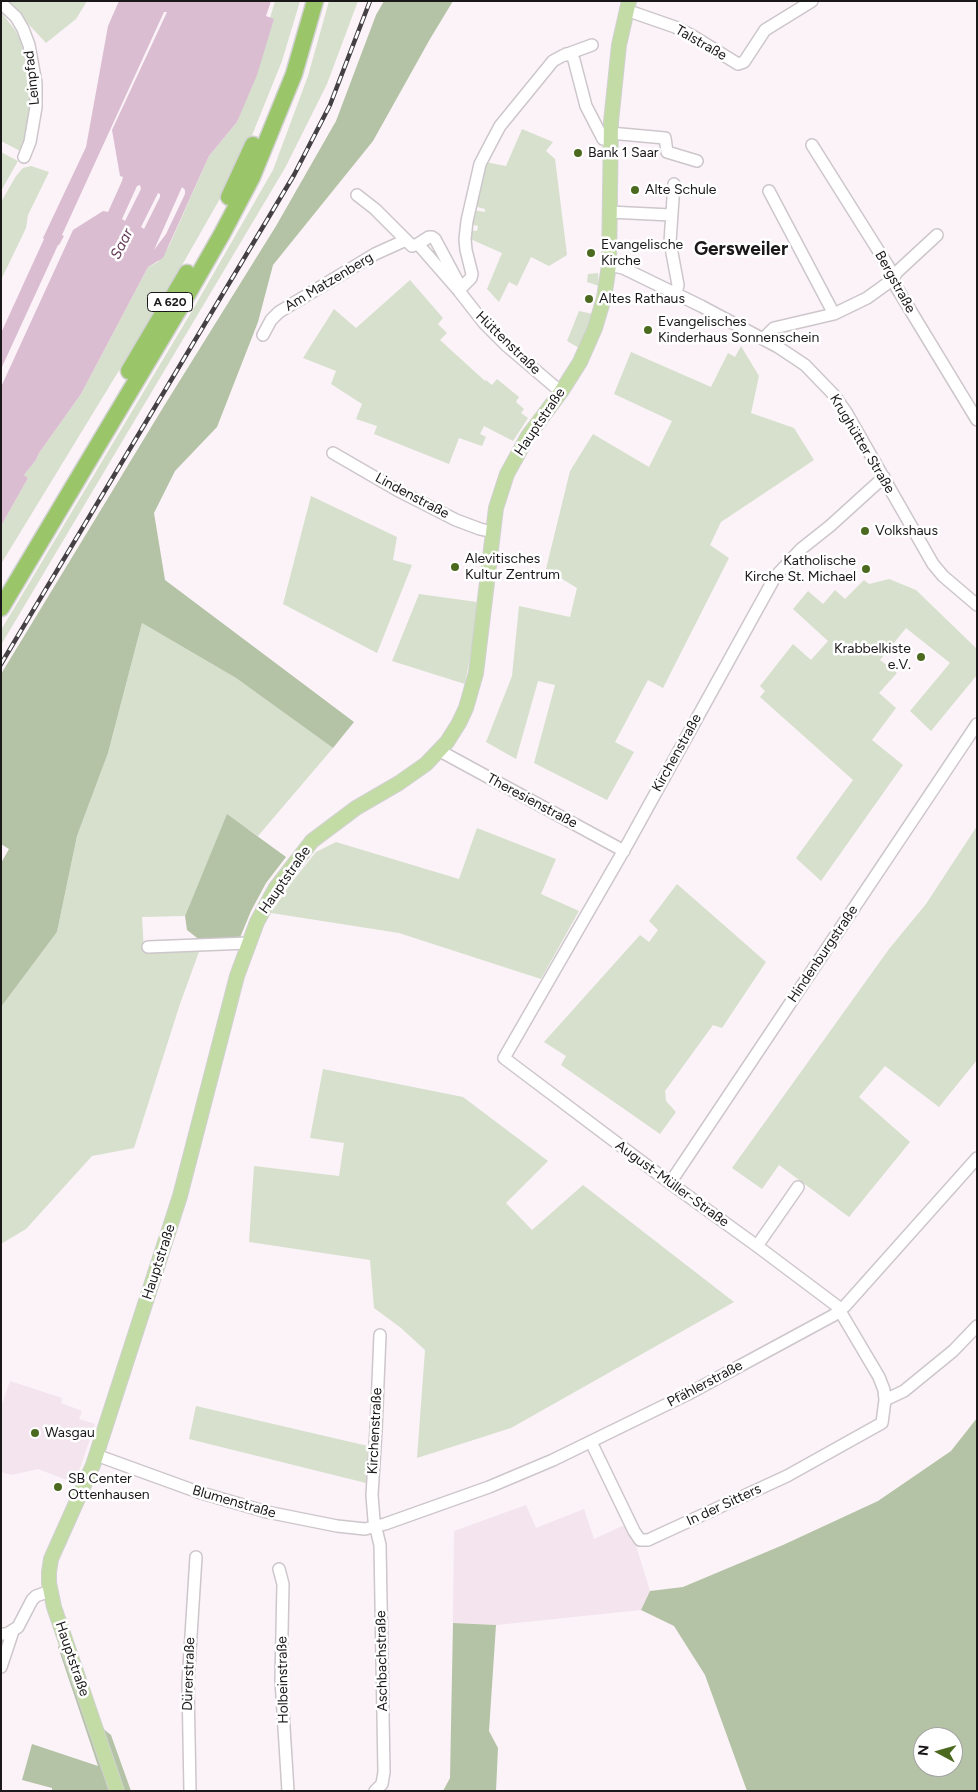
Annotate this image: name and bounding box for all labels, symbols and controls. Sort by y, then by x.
street label: Talstraße [672,22,730,64]
street label: Leinpfad [21,50,43,106]
place label: Bank 1 Saar [588,145,659,161]
marker: Bank 1 Saar [572,147,584,159]
place label: Alte Schule [645,182,716,198]
marker: Alte Schule [629,184,641,196]
water label: Saar [107,226,137,262]
place label: Evangelische Kirche [601,237,683,270]
district label: Gersweiler [694,238,788,260]
marker: Evangelische Kirche [585,247,597,259]
street label: Bergstraße [871,248,919,316]
street label: Am Matzenberg [282,249,376,315]
place label: Altes Rathaus [599,291,685,307]
road number: A 620 [148,292,192,312]
marker: Altes Rathaus [583,293,595,305]
street label: Hüttenstraße [472,308,544,378]
place label: Evangelisches Kinderhaus Sonnenschein [658,314,819,347]
marker: Evangelisches Kinderhaus Sonnenschein [642,324,654,336]
street label: Hauptstraße [511,385,569,459]
street label: Krughütter Straße [826,391,898,497]
street label: Lindenstraße [372,470,452,522]
place label: Volkshaus [875,523,938,539]
marker: Volkshaus [859,525,871,537]
place label: Alevitisches Kultur Zentrum [465,551,560,584]
place label: Katholische Kirche St. Michael [744,553,856,586]
marker: Alevitisches Kultur Zentrum [449,561,461,573]
marker: Katholische Kirche St. Michael [860,563,872,575]
place label: Krabbelkiste e.V. [834,641,911,674]
marker: Krabbelkiste e.V. [915,651,927,663]
street label: Kirchenstraße [649,711,705,795]
street label: Theresienstraße [484,770,580,832]
street label: Hauptstraße [256,843,314,917]
street label: Hindenburgstraße [784,902,862,1006]
street label: August-Müller-Straße [612,1137,732,1231]
street label: Hauptstraße [139,1222,179,1302]
street label: Pfählerstraße [664,1357,746,1411]
street label: Kirchenstraße [364,1387,386,1475]
place label: Wasgau [45,1425,95,1441]
marker: Wasgau [29,1427,41,1439]
place label: SB Center Ottenhausen [68,1471,150,1504]
street label: In der Sitters [684,1480,764,1530]
marker: SB Center Ottenhausen [52,1481,64,1493]
street label: Blumenstraße [190,1482,278,1522]
street label: Aschbachstraße [373,1610,391,1712]
street label: Hauptstraße [51,1619,93,1699]
street label: Holbeinstraße [274,1636,292,1724]
street label: Dürerstraße [179,1637,199,1711]
north arrow [913,1727,963,1777]
text: N [915,1744,933,1757]

